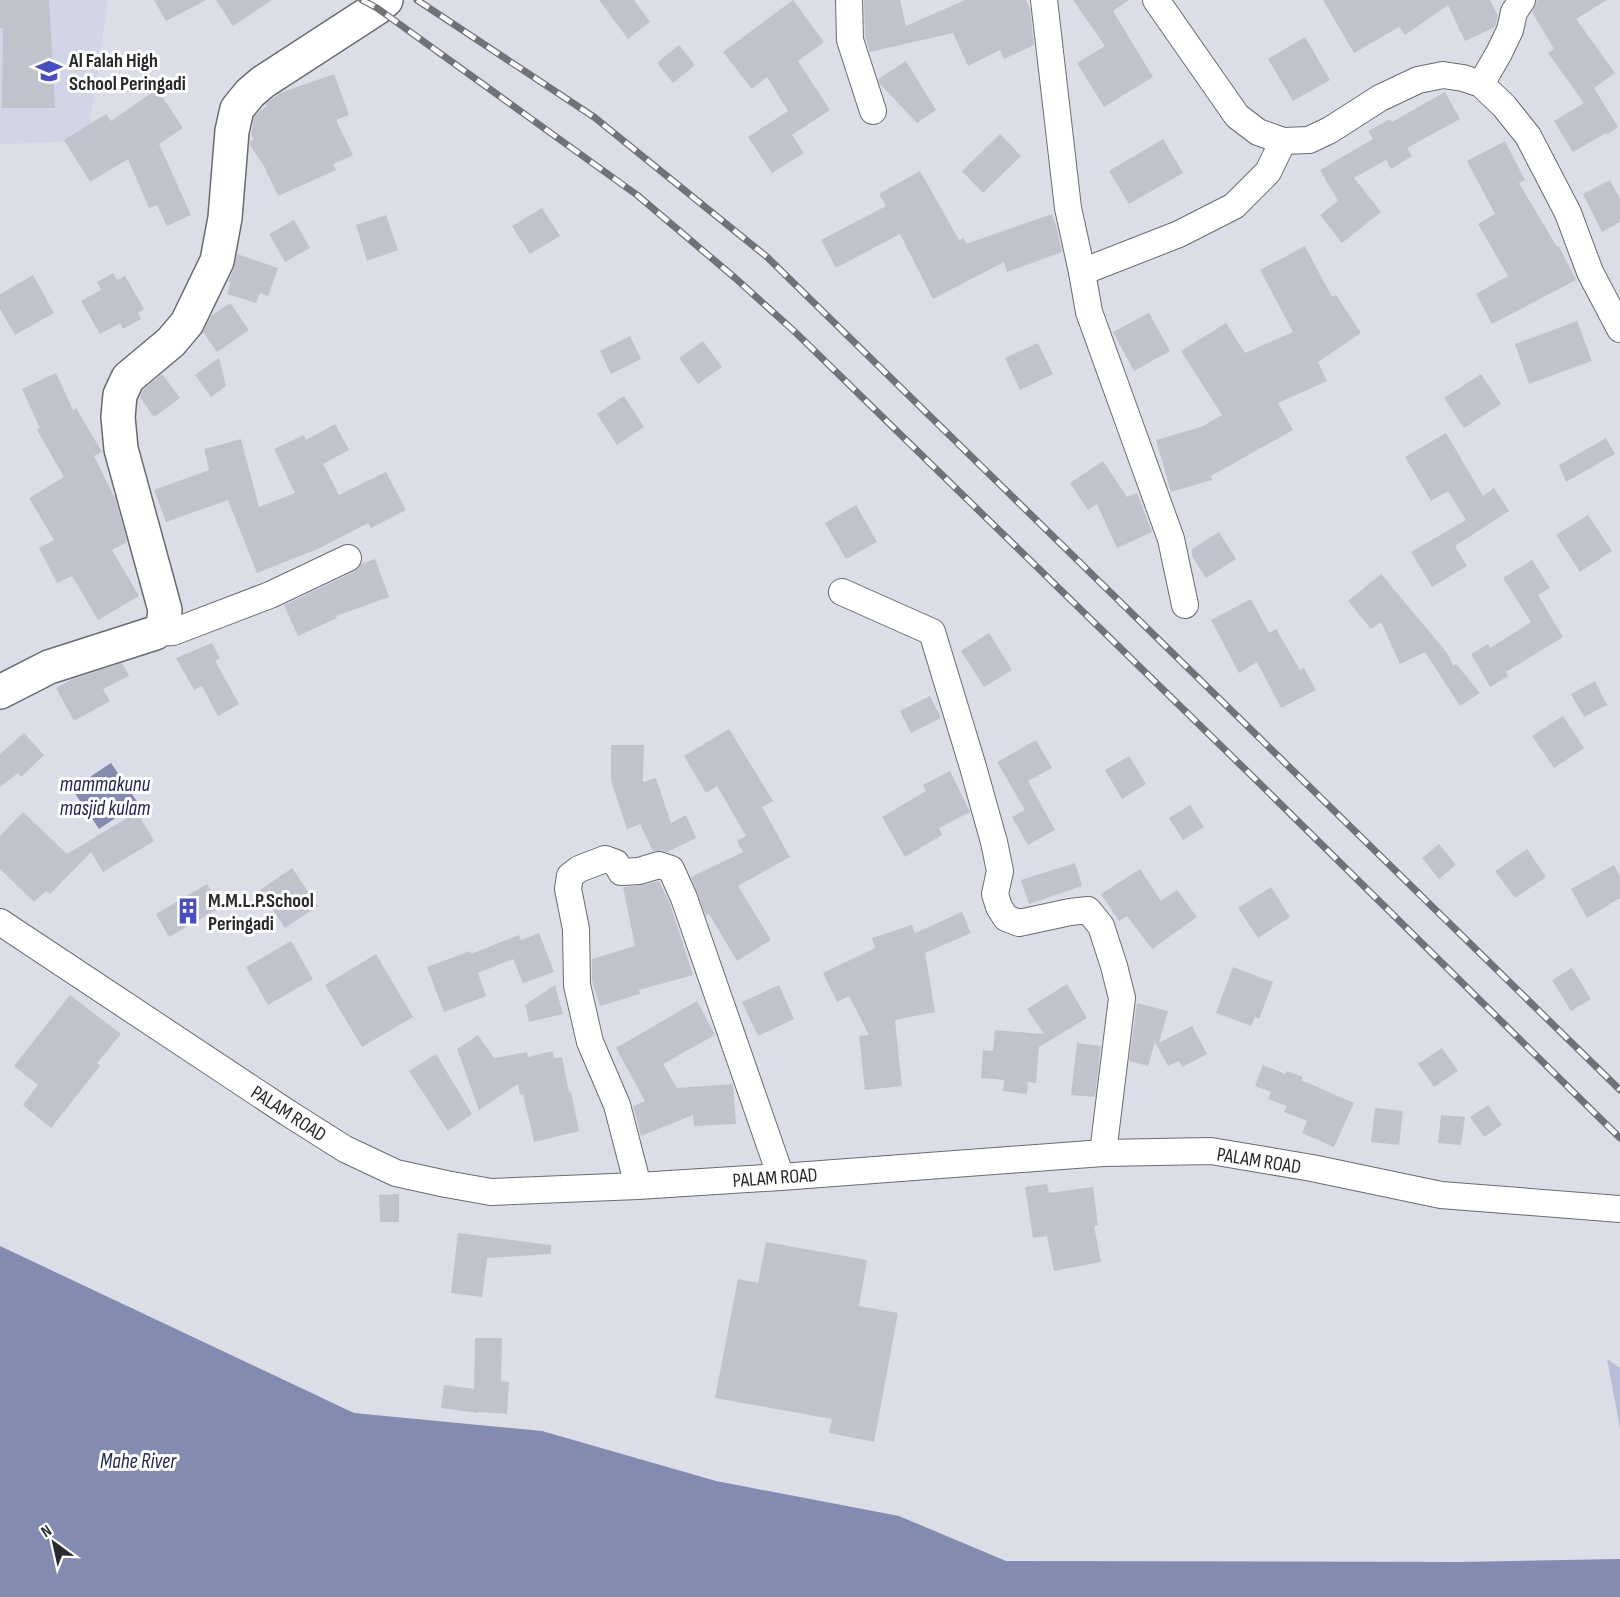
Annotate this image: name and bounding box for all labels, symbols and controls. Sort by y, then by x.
place label: Al Falah High School Peringadi [68,49,186,96]
school or university icon: Al Falah High School Peringadi [34,56,64,86]
water label: mammakunu masjid kulam [60,772,151,821]
place label: M.M.L.P.School Peringadi [208,889,314,936]
building icon: M.M.L.P.School Peringadi [173,896,203,926]
street label: PALAM ROAD [246,1081,331,1147]
street label: PALAM ROAD [1215,1142,1303,1179]
street label: PALAM ROAD [732,1163,818,1193]
water label: Mahe River [100,1449,177,1474]
north arrow [24,1513,84,1573]
text: N [38,1521,55,1542]

